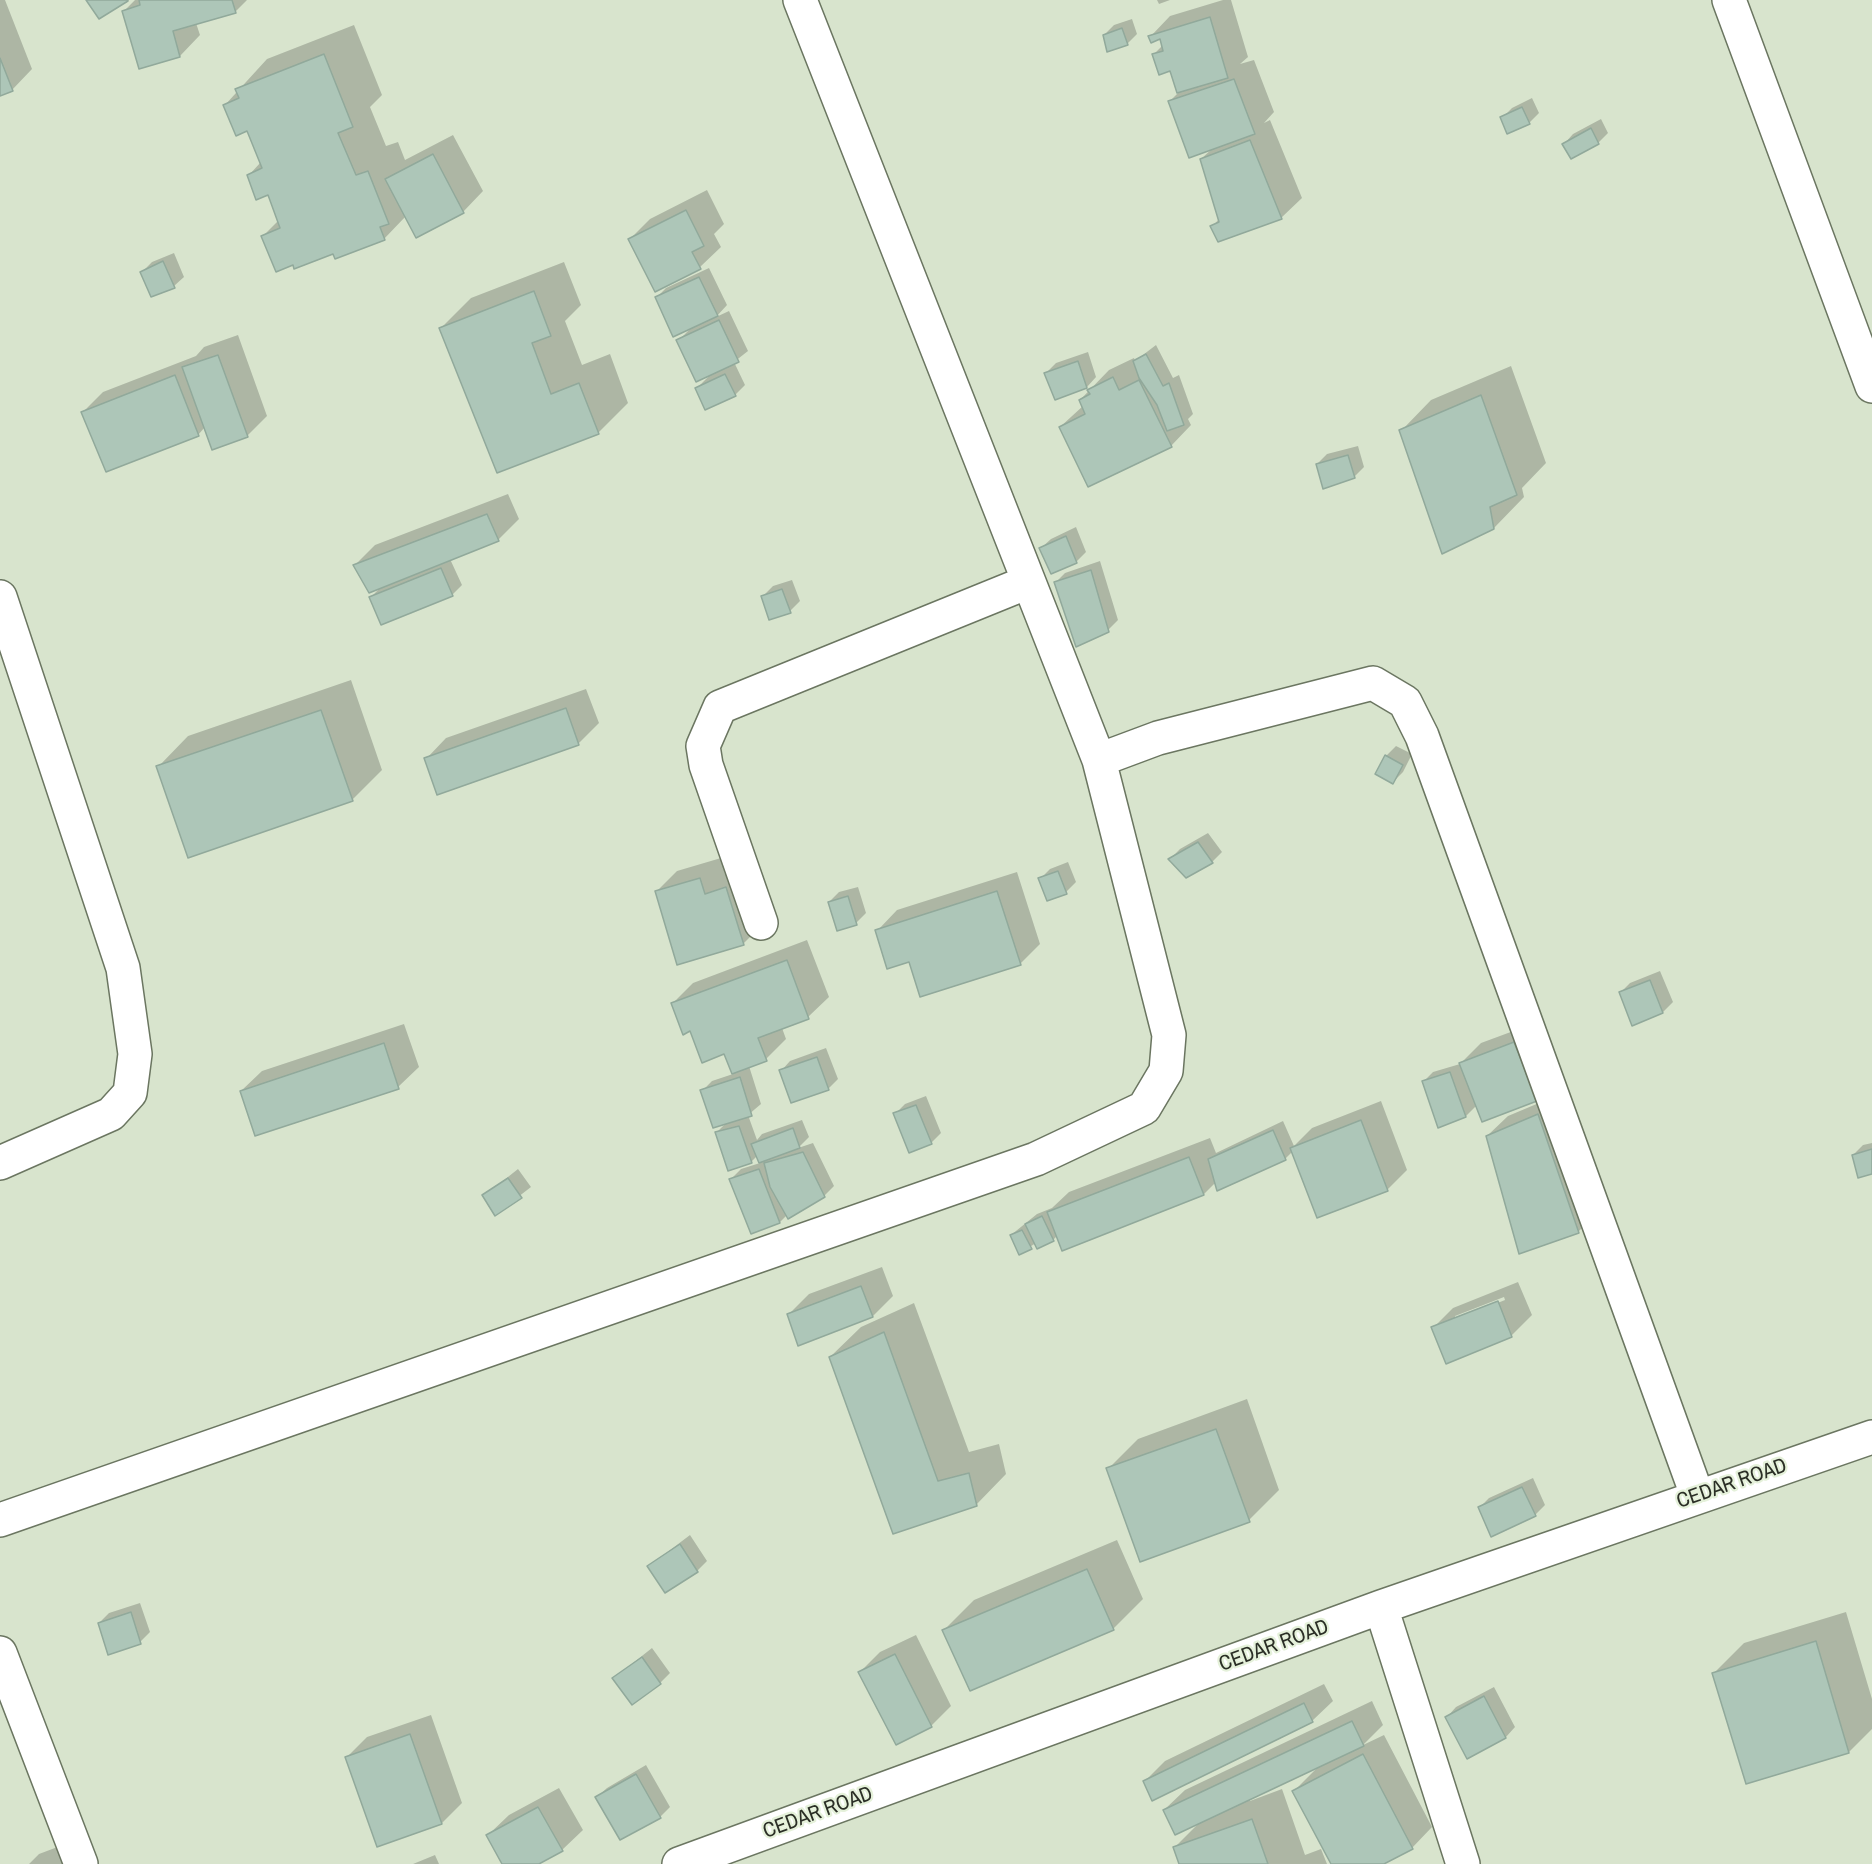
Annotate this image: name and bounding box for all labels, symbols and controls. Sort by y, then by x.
street label: CEDAR ROAD [1674,1453,1790,1515]
street label: CEDAR ROAD [1216,1615,1332,1677]
street label: CEDAR ROAD [760,1782,876,1844]

